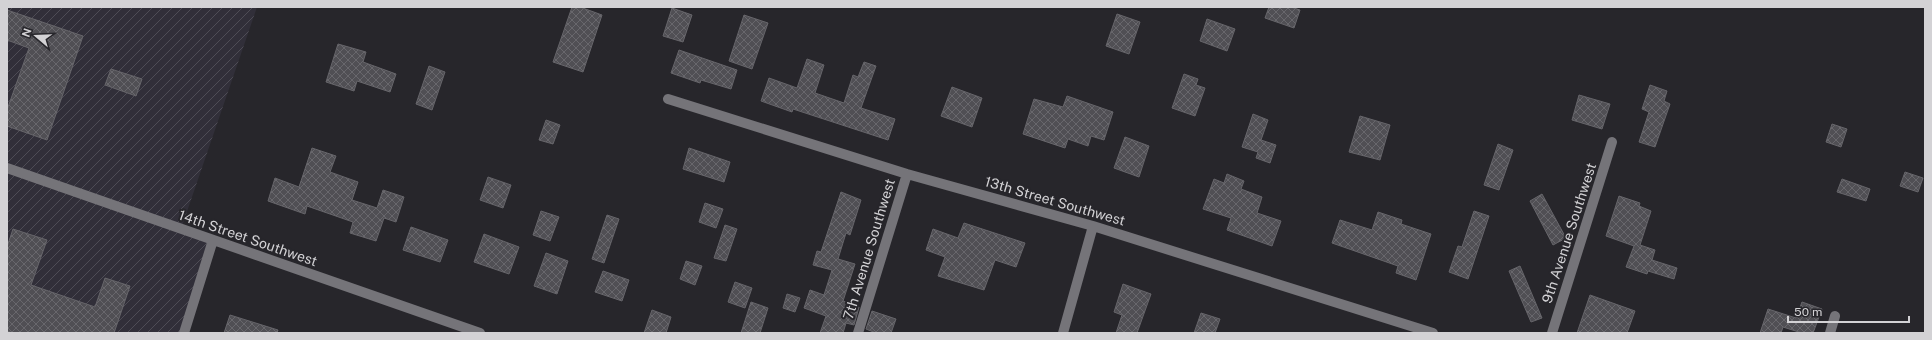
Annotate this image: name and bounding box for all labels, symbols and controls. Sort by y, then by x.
north arrow [16,16,56,56]
text: N [19,27,34,39]
street label: 9th Avenue Southwest [1539,161,1599,305]
street label: 13th Street Southwest [983,173,1127,229]
street label: 7th Avenue Southwest [840,177,898,321]
street label: 14th Street Southwest [177,207,319,269]
scale bar [1788,298,1909,324]
text: 50 m [1794,305,1822,319]

